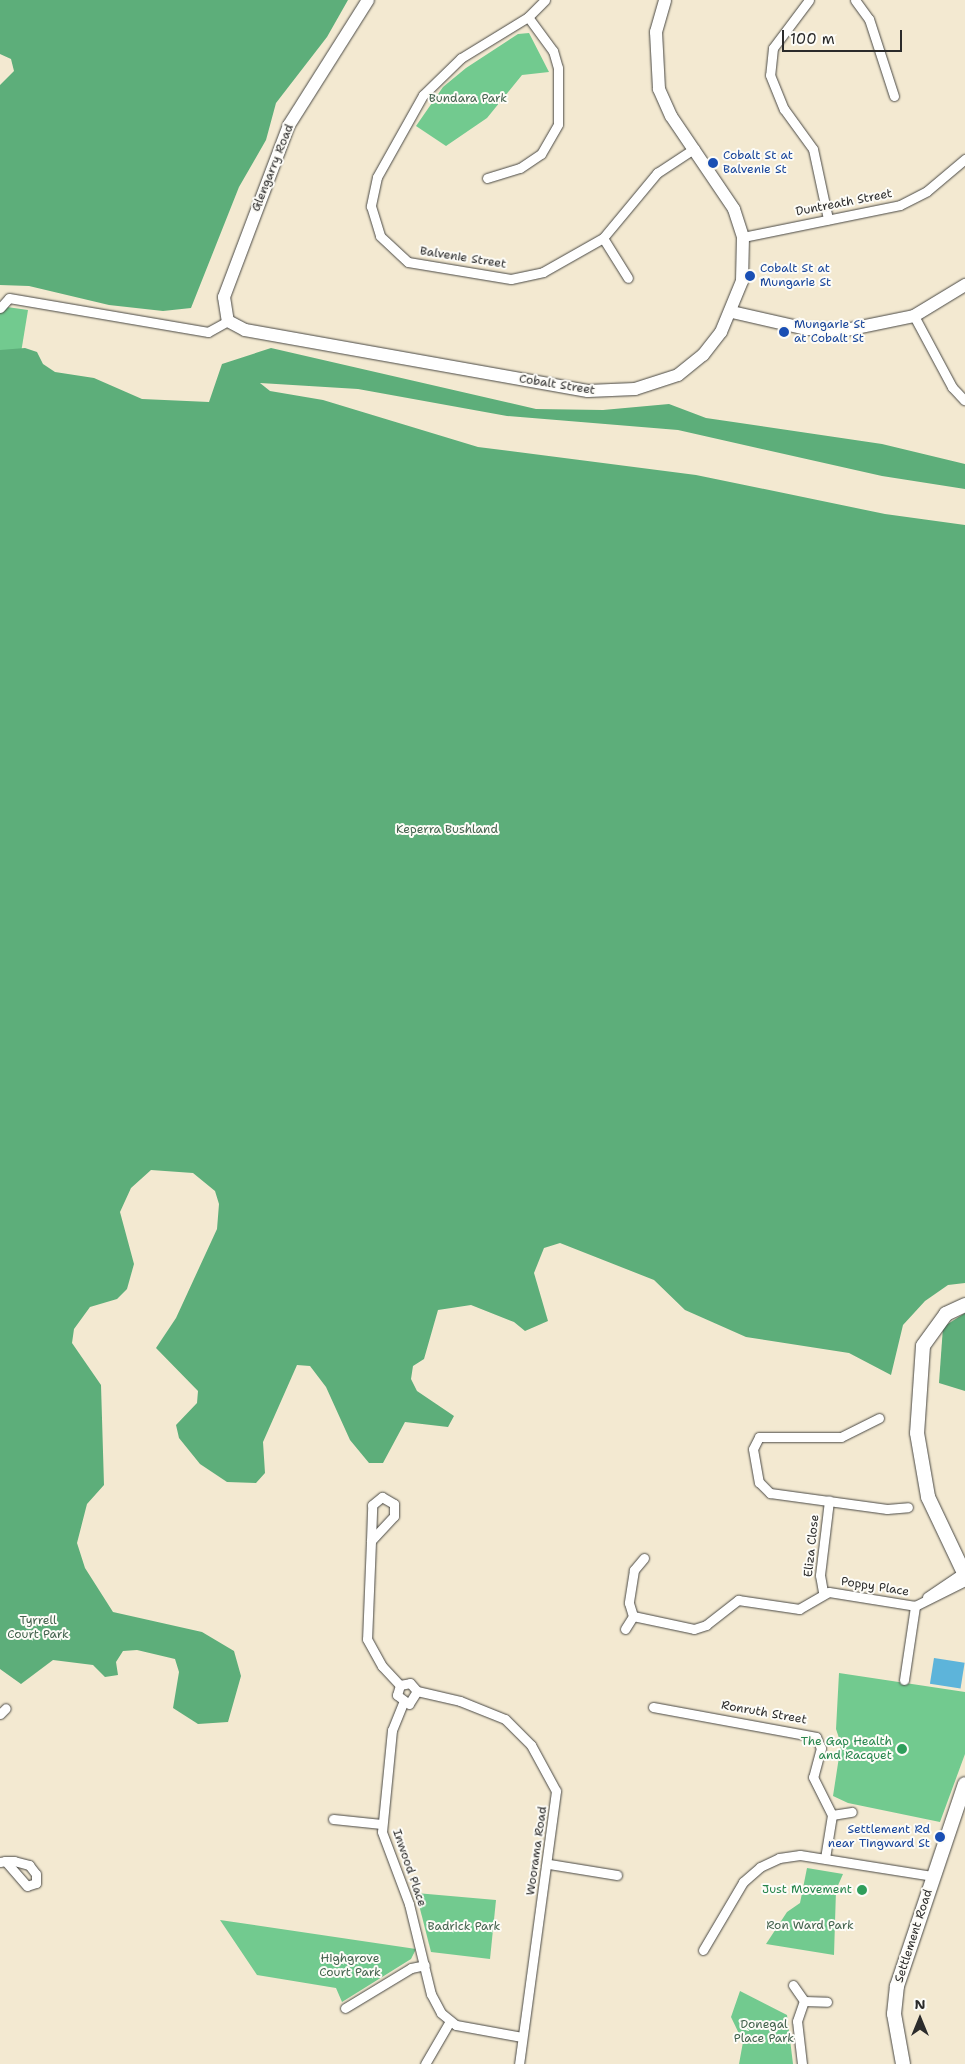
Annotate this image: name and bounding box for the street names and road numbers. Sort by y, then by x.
street label: Glengarry Road [249,122,297,214]
street label: Duntreath Street [795,187,893,219]
street label: Balvenie Street [419,244,507,272]
street label: Cobalt Street [518,372,596,398]
street label: Eliza Close [802,1514,822,1578]
street label: Poppy Place [840,1574,910,1600]
street label: Ronruth Street [720,1698,808,1728]
street label: Woorama Road [524,1806,550,1896]
street label: Inwood Place [389,1828,429,1908]
street label: Settlement Road [892,1888,936,1984]

